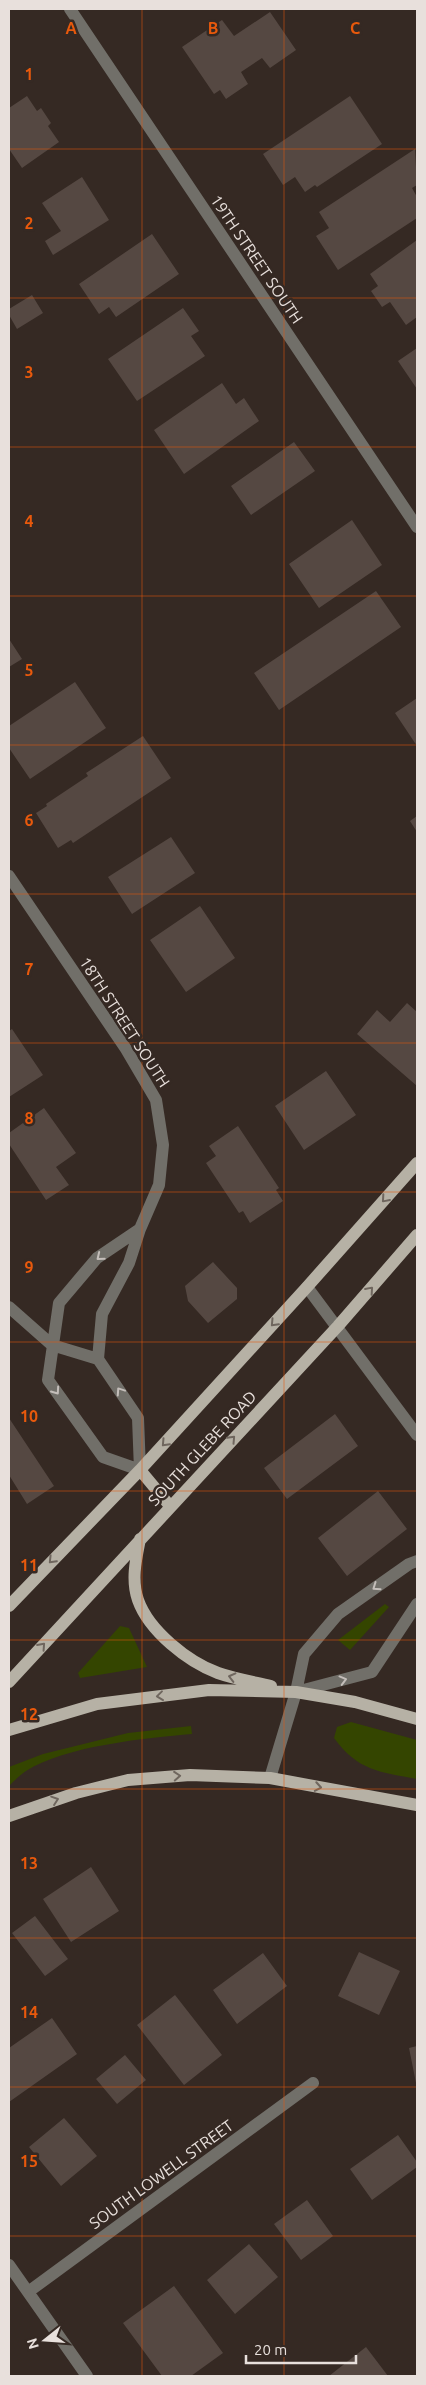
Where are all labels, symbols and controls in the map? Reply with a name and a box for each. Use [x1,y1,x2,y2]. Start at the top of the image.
text: A [65,19,77,37]
text: B [208,19,218,37]
text: C [350,19,360,37]
text: 1 [24,65,34,83]
street label: 19TH STREET SOUTH [207,191,307,327]
text: 2 [24,214,34,232]
text: 3 [24,363,34,381]
text: 4 [24,512,34,530]
text: 5 [24,661,34,679]
text: 6 [24,811,34,829]
street label: 18TH STREET SOUTH [76,954,174,1090]
text: 7 [24,960,34,978]
text: 8 [24,1109,34,1127]
one-way arrow [382,1194,391,1203]
one-way arrow [97,1251,106,1260]
text: 9 [24,1258,34,1276]
one-way arrow [364,1286,373,1295]
one-way arrow [271,1318,280,1327]
one-way arrow [50,1385,59,1395]
street label: SOUTH GLEBE ROAD [144,1387,260,1509]
one-way arrow [117,1388,126,1397]
text: 10 [20,1407,38,1425]
one-way arrow [227,1436,236,1445]
one-way arrow [161,1437,170,1446]
one-way arrow [49,1555,58,1564]
text: 11 [20,1556,38,1574]
one-way arrow [372,1581,382,1590]
one-way arrow [36,1642,45,1651]
one-way arrow [228,1672,236,1682]
one-way arrow [339,1675,347,1685]
one-way arrow [156,1690,164,1701]
text: 12 [20,1705,38,1723]
one-way arrow [173,1771,181,1782]
one-way arrow [314,1781,323,1791]
one-way arrow [50,1796,59,1806]
text: 13 [20,1854,38,1872]
text: 14 [20,2003,38,2021]
street label: SOUTH LOWELL STREET [86,2116,236,2232]
text: 15 [20,2152,38,2170]
north arrow [20,2315,70,2365]
scale bar [246,2332,356,2364]
text: N [23,2336,42,2351]
text: 20 m [254,2341,287,2358]

